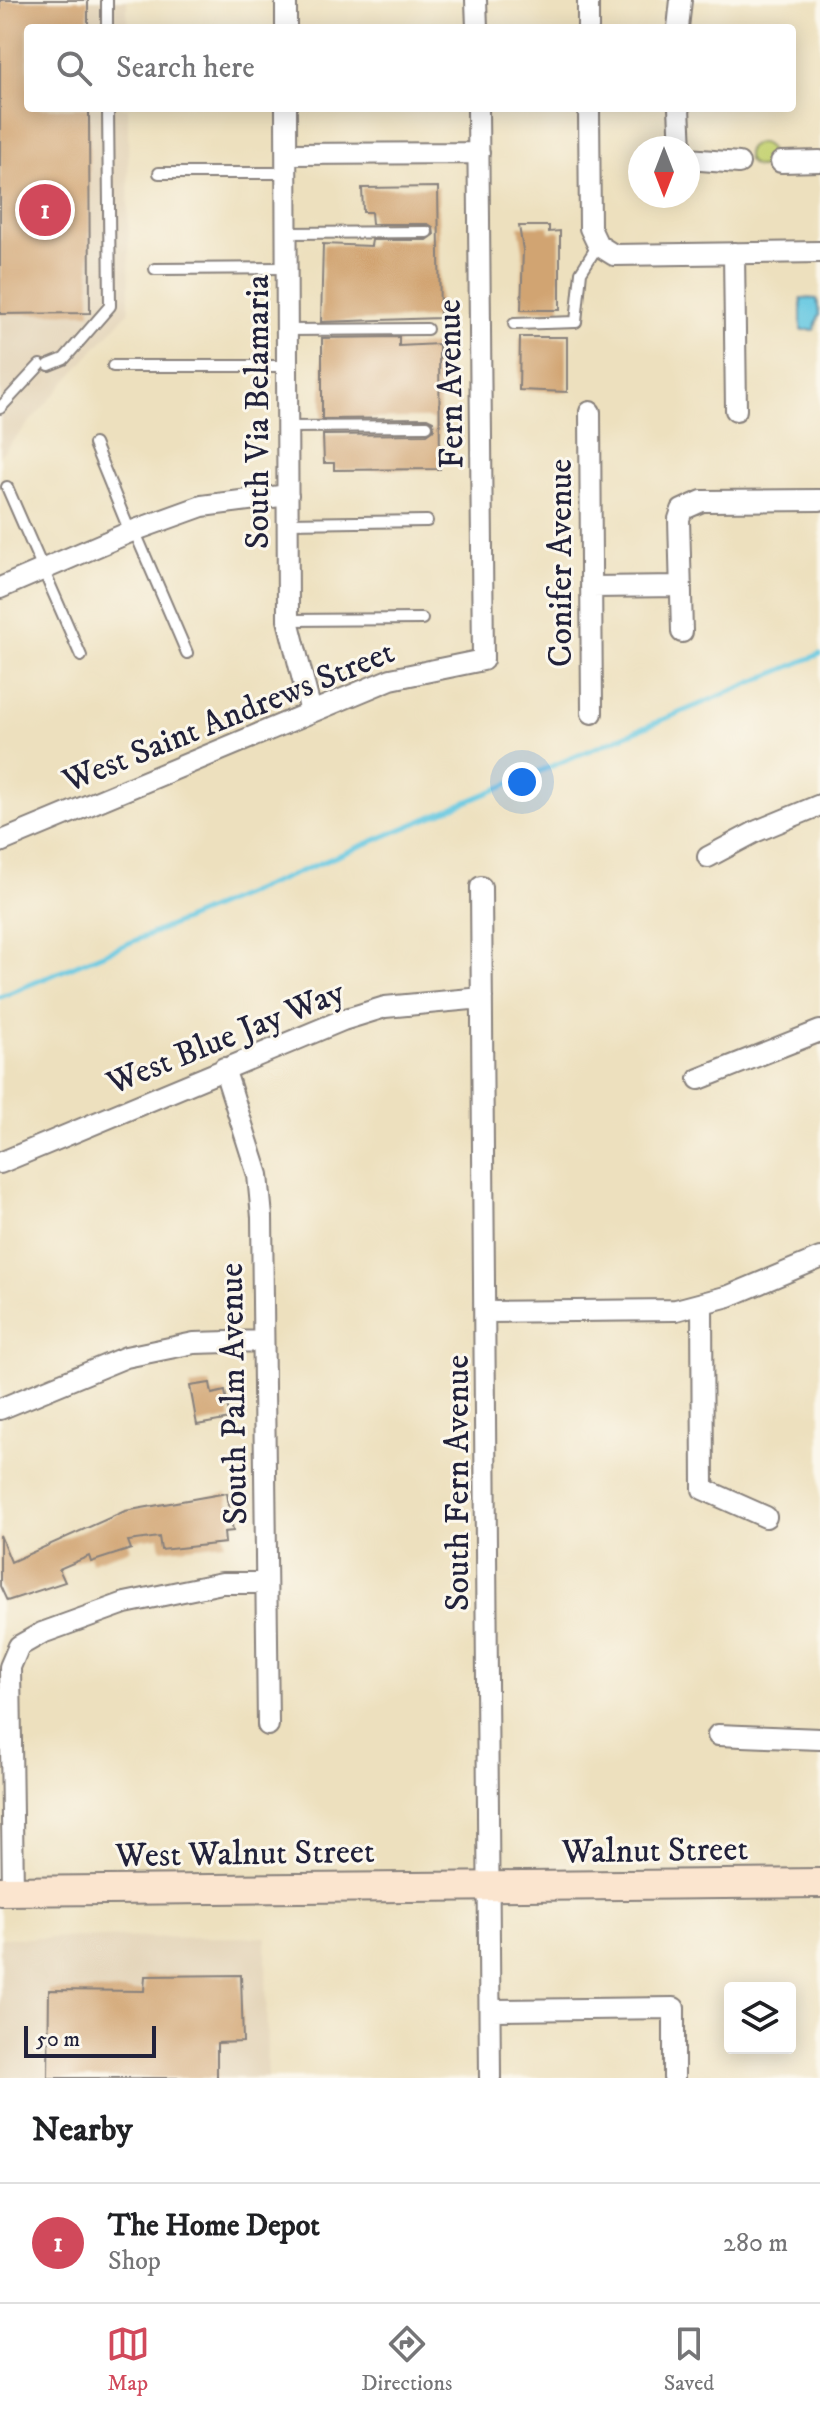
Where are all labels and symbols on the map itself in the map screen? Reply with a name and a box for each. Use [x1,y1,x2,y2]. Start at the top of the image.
north arrow [628,136,700,208]
pin: 1 [19,180,71,240]
street label: South Via Belamaria [237,274,279,549]
street label: Fern Avenue [429,299,473,469]
street label: Conifer Avenue [540,459,582,667]
street label: West Saint Andrews Street [56,631,401,803]
your location [502,762,542,802]
street label: West Blue Jay Way [100,971,351,1105]
street label: South Palm Avenue [211,1263,257,1525]
street label: South Fern Avenue [437,1355,479,1611]
street label: Walnut Street [560,1828,749,1874]
street label: West Walnut Street [114,1831,375,1877]
scale bar [24,2022,156,2058]

